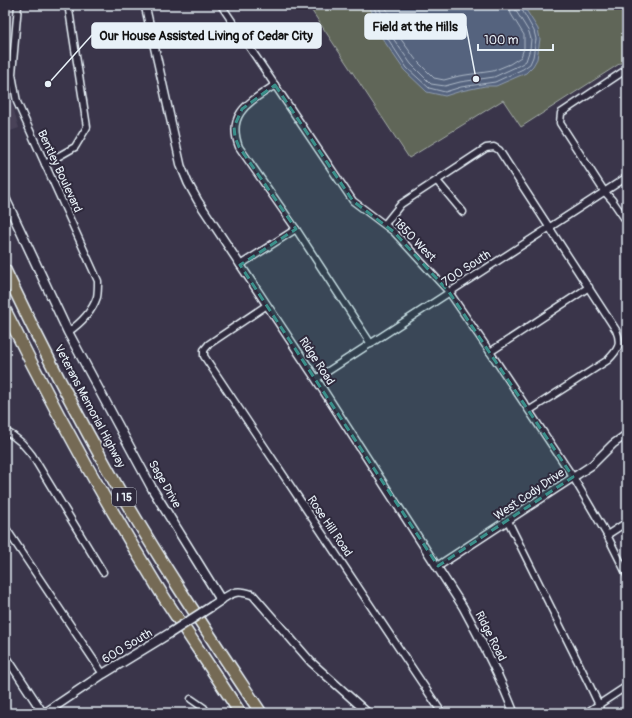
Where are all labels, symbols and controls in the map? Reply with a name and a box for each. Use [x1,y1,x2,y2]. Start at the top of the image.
callout: Field at the Hills [365,14,466,39]
text: Field at the Hills [372,19,458,35]
callout: Our House Assisted Living of Cedar City [92,23,321,48]
scale bar [478,26,553,52]
text: Our House Assisted Living of Cedar City [99,28,313,44]
text: 100 m [484,33,519,48]
street label: Bentley Boulevard [34,128,85,215]
street label: 1850 West [390,216,439,265]
street label: 700 South [439,247,494,290]
street label: Ridge Road [296,334,338,388]
street label: Veterans Memorial Highway [51,342,128,470]
street label: Sage Drive [145,458,184,511]
street label: West Cody Drive [491,465,568,524]
road number: I 15 [112,488,136,506]
street label: Rose Hill Road [304,493,355,560]
street label: Ridge Road [472,609,510,664]
street label: 600 South [99,625,155,667]

